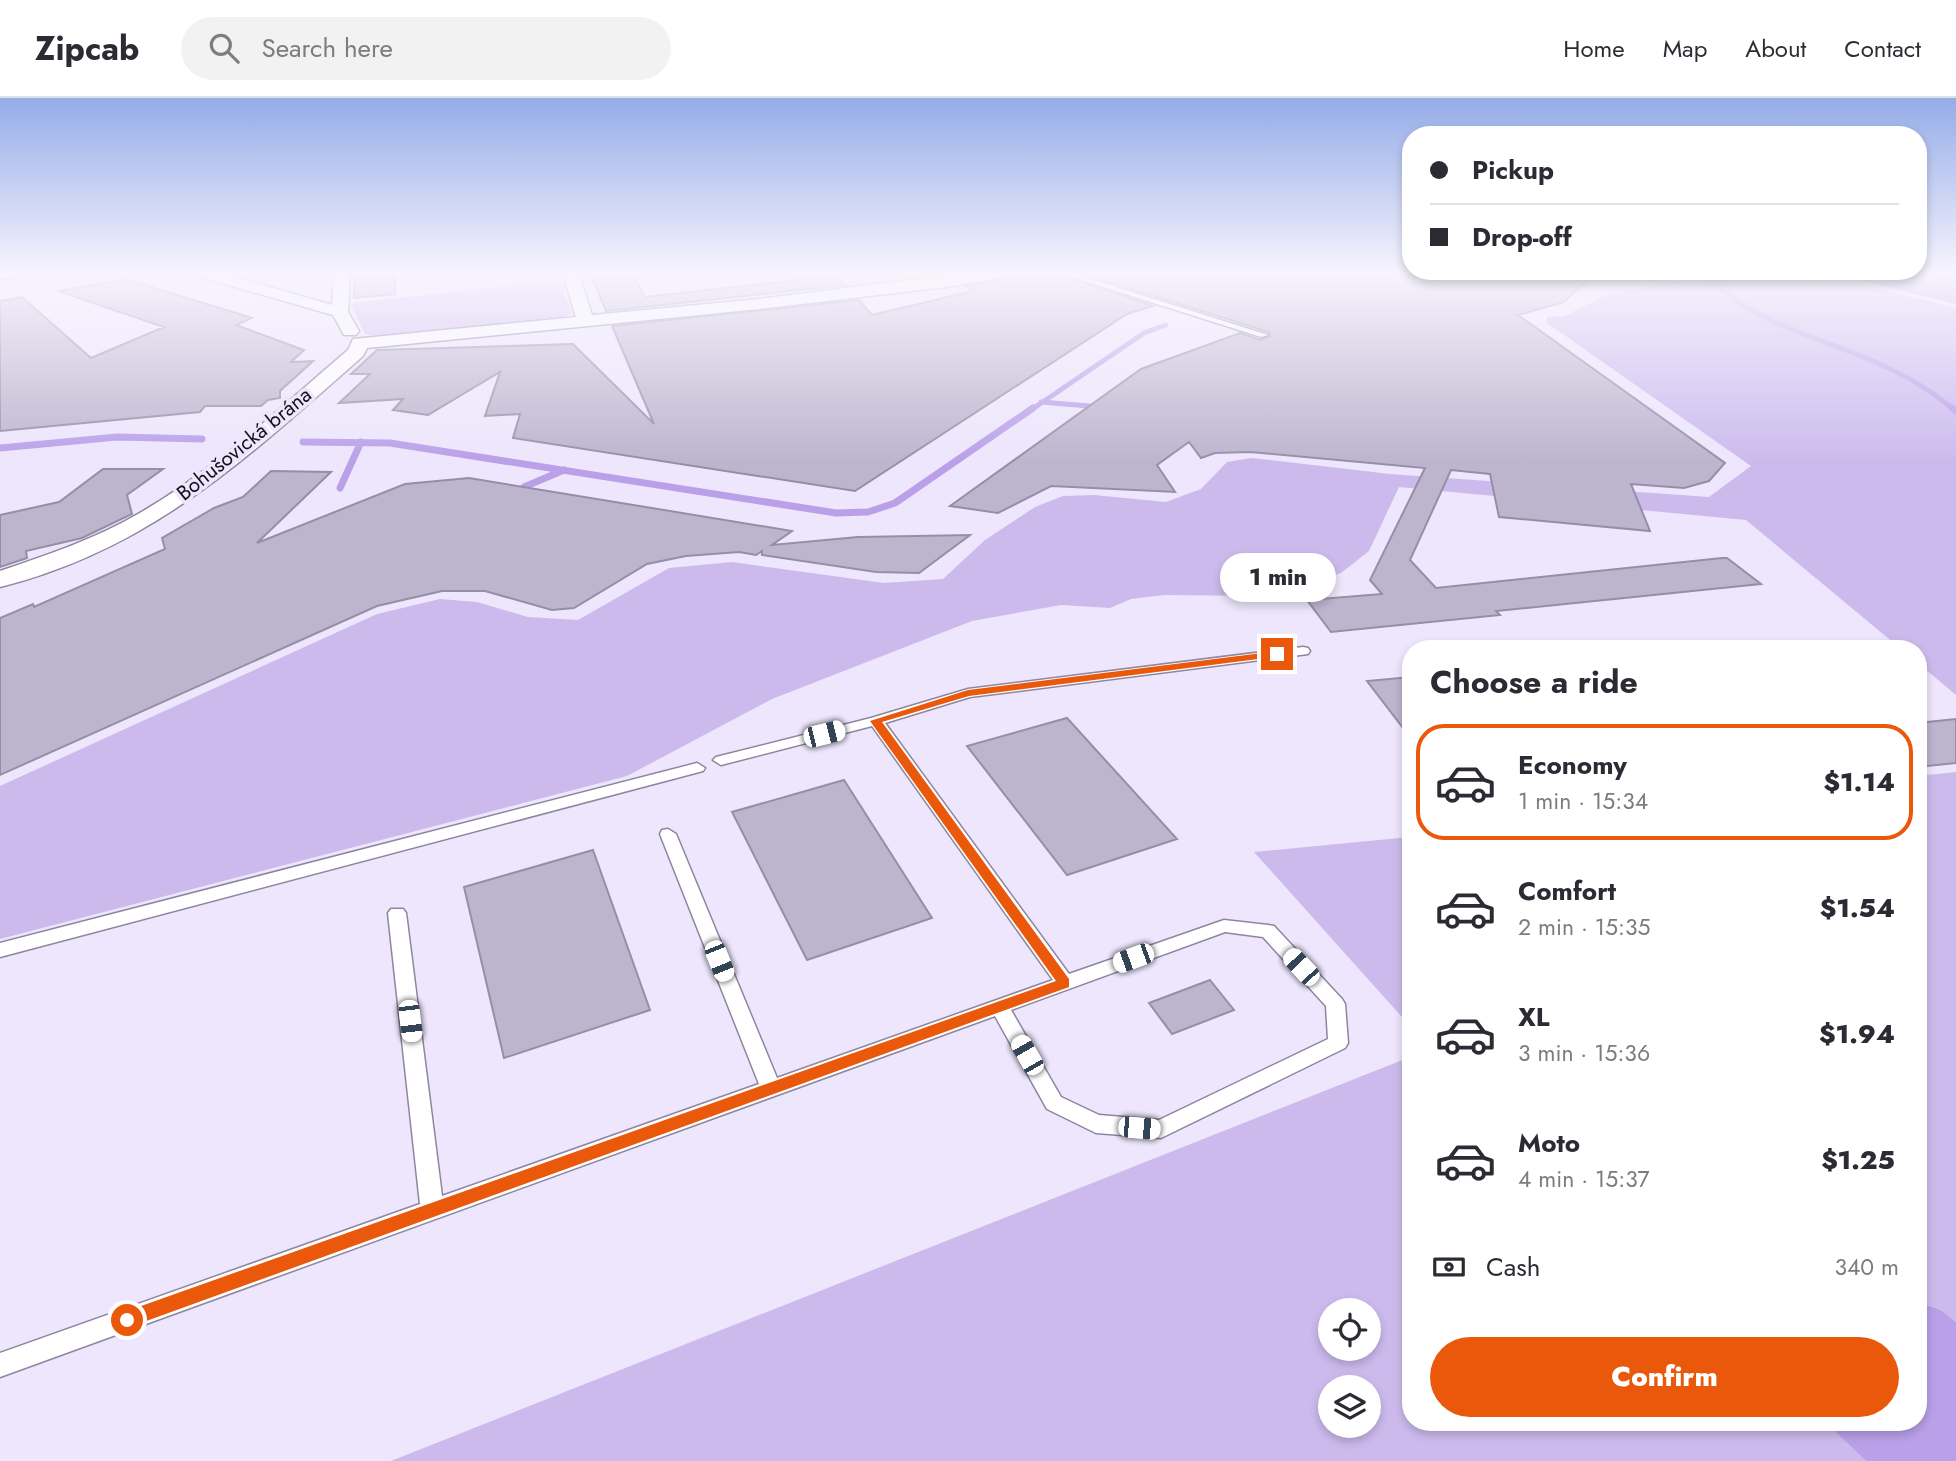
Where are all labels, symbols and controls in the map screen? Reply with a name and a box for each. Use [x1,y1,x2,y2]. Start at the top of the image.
search box [181,17,671,80]
text: Zipcab [35,25,139,72]
icon: search [205,29,243,67]
text: Search here [261,29,393,67]
text: Home [1563,31,1625,66]
text: Map [1663,31,1707,66]
text: About [1745,31,1806,66]
text: Contact [1844,31,1921,66]
text: Pickup [1472,151,1554,189]
text: Drop-off [1472,218,1572,256]
street label: Bohušovická brána [170,380,318,508]
callout: 1 min [1219,552,1335,602]
text: 1 min [1249,560,1307,594]
route end [1261,638,1293,670]
text: Choose a ride [1430,659,1638,705]
car [802,719,847,749]
text: Economy [1518,746,1627,784]
icon: car [1434,751,1497,814]
text: $1.14 [1824,763,1895,801]
text: 1 min · 15:34 [1518,784,1648,818]
text: Comfort [1518,872,1616,910]
icon: car [1434,877,1497,940]
text: $1.54 [1820,889,1895,927]
text: 2 min · 15:35 [1518,910,1650,944]
car [702,938,737,984]
car [1110,941,1157,975]
car [1279,944,1324,990]
text: XL [1518,998,1550,1036]
car [398,999,423,1043]
icon: car [1434,1003,1497,1066]
text: $1.94 [1819,1015,1895,1053]
car [1008,1032,1047,1078]
text: 3 min · 15:36 [1518,1036,1650,1070]
car [1118,1116,1161,1140]
text: Moto [1518,1124,1580,1162]
icon: car [1434,1129,1497,1192]
text: $1.25 [1821,1141,1895,1179]
text: 4 min · 15:37 [1518,1162,1650,1196]
icon: cash [1430,1248,1468,1286]
text: Cash [1486,1248,1540,1286]
text: 340 m [1834,1250,1899,1284]
map controls [1318,1298,1381,1438]
button: locate [1318,1298,1381,1361]
route start [111,1304,143,1336]
button: Confirm [1430,1337,1899,1417]
button: layers [1318,1375,1381,1438]

